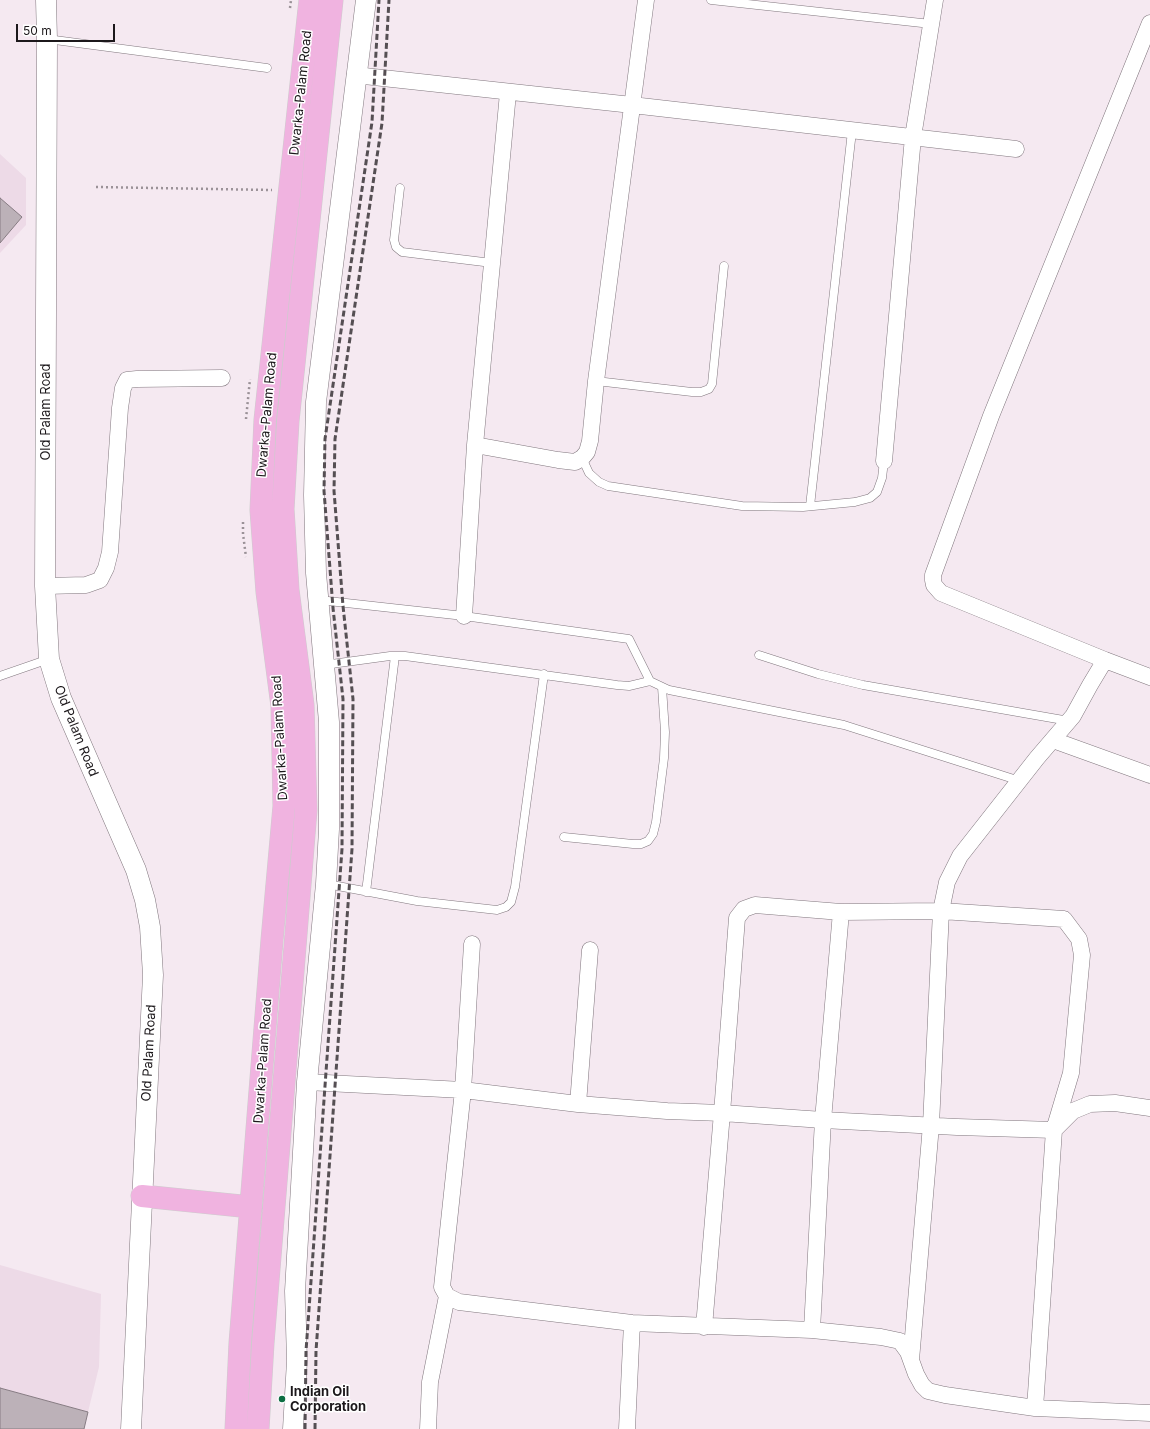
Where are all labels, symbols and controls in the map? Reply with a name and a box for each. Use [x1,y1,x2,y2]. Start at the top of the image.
scale bar [18,16,117,42]
text: 50 m [23,23,52,38]
street label: Dwarka-Palam Road [287,30,315,156]
street label: Dwarka-Palam Road [254,352,280,478]
street label: Old Palam Road [38,363,54,461]
street label: Dwarka-Palam Road [269,675,291,801]
street label: Old Palam Road [51,683,101,779]
street label: Dwarka-Palam Road [251,998,275,1124]
street label: Old Palam Road [139,1004,159,1102]
place label: Indian Oil Corporation [290,1384,366,1415]
marker: Indian Oil Corporation [277,1394,287,1404]

